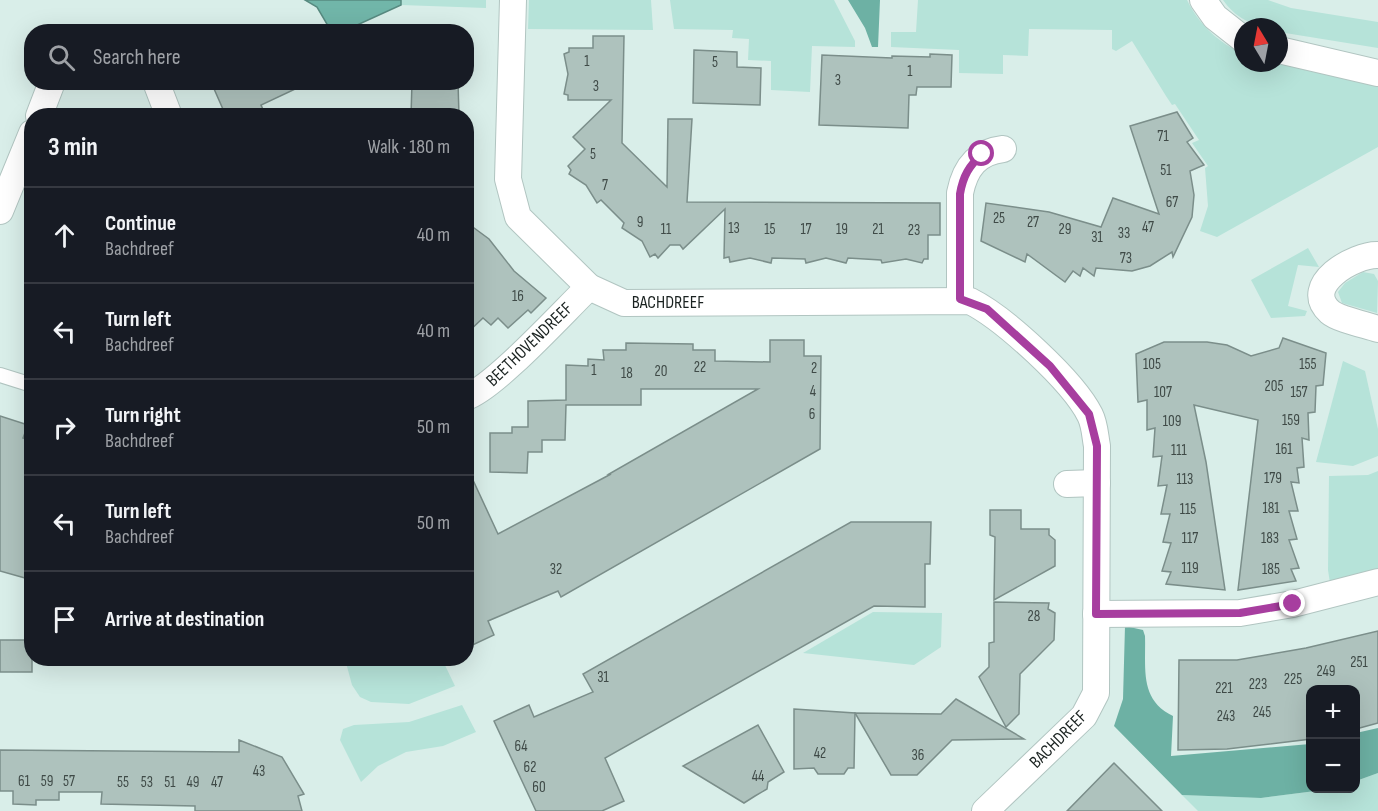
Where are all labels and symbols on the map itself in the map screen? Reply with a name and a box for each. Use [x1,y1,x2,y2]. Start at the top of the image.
north arrow [1234,18,1288,72]
house number: 1 [584,52,590,71]
house number: 5 [712,53,718,72]
house number: 1 [907,62,913,81]
house number: 3 [835,71,841,90]
house number: 3 [593,77,599,96]
house number: 71 [1157,127,1169,146]
route start [968,140,994,166]
house number: 5 [590,145,596,164]
house number: 51 [1160,161,1172,180]
house number: 7 [602,176,608,195]
house number: 67 [1166,193,1178,212]
house number: 25 [993,209,1005,228]
house number: 9 [637,213,643,232]
house number: 27 [1027,213,1039,232]
house number: 47 [1142,218,1154,237]
house number: 13 [728,219,740,238]
house number: 11 [661,220,672,239]
house number: 15 [764,220,776,239]
house number: 17 [800,220,812,239]
house number: 19 [836,220,848,239]
house number: 21 [872,220,884,239]
house number: 29 [1059,220,1071,239]
house number: 23 [908,221,920,240]
house number: 33 [1118,224,1130,243]
house number: 31 [1091,228,1104,247]
house number: 73 [1120,249,1132,268]
house number: 16 [512,287,524,306]
street label: BACHDREEF [632,292,704,313]
street label: BEETHOVENDREEF [482,298,577,391]
house number: 105 [1143,355,1161,374]
house number: 155 [1299,355,1317,374]
house number: 22 [694,358,706,377]
house number: 2 [811,359,817,378]
house number: 1 [591,361,597,380]
house number: 20 [655,362,667,381]
house number: 18 [621,364,633,383]
house number: 205 [1265,377,1283,396]
house number: 4 [810,382,816,401]
house number: 107 [1154,383,1172,402]
house number: 157 [1290,383,1308,402]
house number: 6 [809,405,815,424]
house number: 159 [1282,411,1300,430]
house number: 109 [1163,412,1181,431]
house number: 161 [1275,440,1293,459]
house number: 111 [1171,441,1188,460]
house number: 179 [1264,469,1282,488]
house number: 113 [1177,470,1193,489]
house number: 181 [1262,499,1280,518]
house number: 115 [1180,500,1196,519]
house number: 117 [1182,529,1198,548]
house number: 183 [1261,529,1279,548]
house number: 119 [1181,559,1199,578]
house number: 32 [550,560,562,579]
house number: 185 [1262,560,1280,579]
route end [1279,590,1305,616]
house number: 28 [1028,607,1040,626]
house number: 251 [1350,653,1368,672]
house number: 249 [1316,662,1336,681]
house number: 31 [597,668,610,687]
house number: 225 [1284,670,1302,689]
house number: 223 [1249,675,1267,694]
house number: 221 [1215,679,1234,698]
house number: 245 [1253,703,1271,722]
street label: BACHDREEF [1025,706,1091,772]
house number: 243 [1217,707,1235,726]
house number: 64 [514,737,528,756]
house number: 42 [814,744,826,763]
house number: 36 [912,746,924,765]
house number: 62 [524,758,536,777]
house number: 43 [253,762,265,781]
house number: 44 [752,767,764,786]
house number: 61 [18,772,31,791]
house number: 59 [41,772,53,791]
house number: 57 [63,772,75,791]
house number: 55 [117,773,129,792]
house number: 53 [141,773,153,792]
house number: 51 [164,773,176,792]
house number: 49 [187,773,199,792]
house number: 47 [211,773,223,792]
house number: 60 [532,778,546,797]

